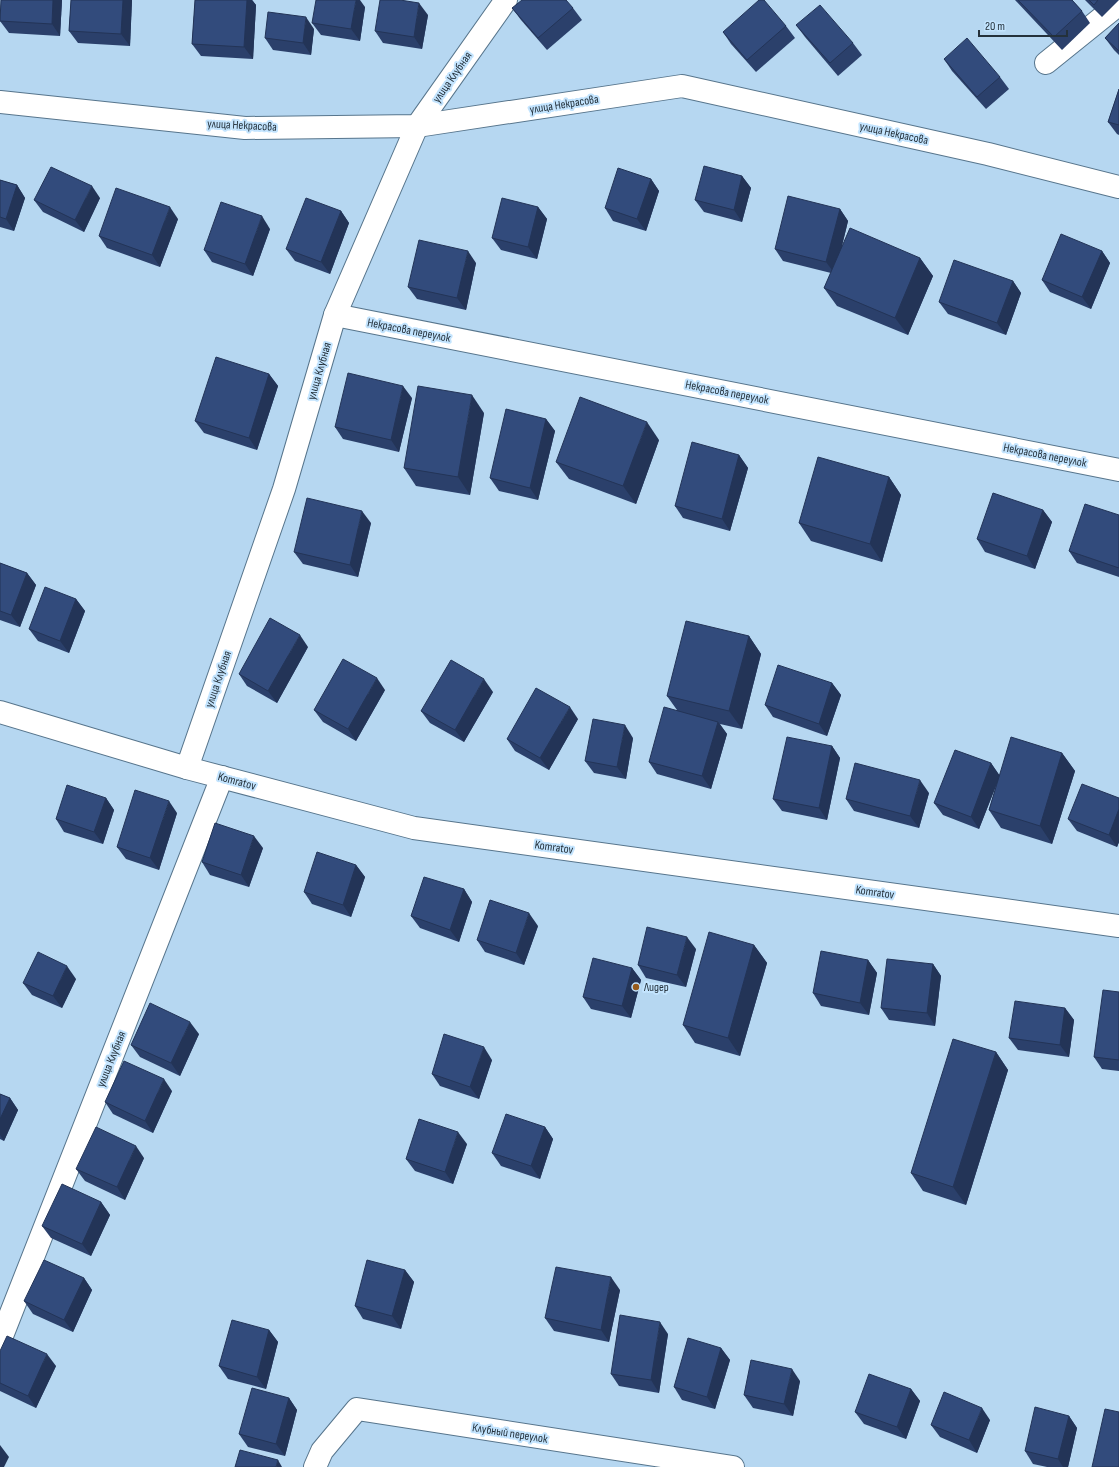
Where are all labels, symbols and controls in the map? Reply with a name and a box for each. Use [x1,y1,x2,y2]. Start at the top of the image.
scale bar [979,12,1067,38]
text: 20 m [985,19,1005,34]
street label: улица Клубная [429,49,476,106]
street label: улица Некрасова [528,92,600,117]
street label: улица Некрасова [207,116,278,135]
street label: улица Некрасова [858,119,930,148]
street label: Некрасова переулок [366,315,452,346]
street label: улица Клубная [304,340,335,402]
street label: Некрасова переулок [684,377,770,408]
street label: Некрасова переулок [1002,440,1088,471]
street label: улица Клубная [202,649,235,709]
street label: Komratov [216,769,258,794]
street label: Komratov [534,837,575,858]
street label: Komratov [855,882,896,903]
place label: Лидер [643,980,669,995]
marker: Лидер [631,982,641,992]
street label: улица Клубная [93,1029,130,1089]
street label: Клубный переулок [471,1420,549,1447]

